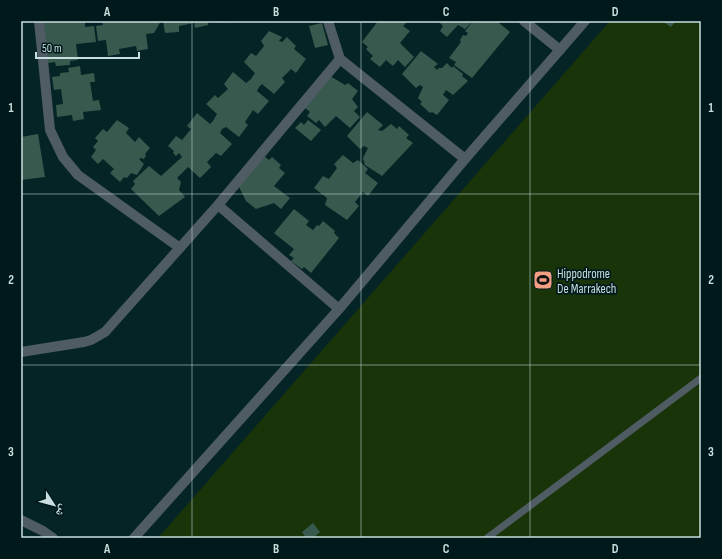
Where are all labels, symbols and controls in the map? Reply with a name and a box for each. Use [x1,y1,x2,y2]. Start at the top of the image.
text: A [103,4,111,20]
text: B [273,4,279,20]
text: C [443,4,450,20]
text: D [612,4,619,20]
scale bar [36,34,139,60]
text: 50 m [42,41,62,56]
text: 1 [8,100,14,116]
text: 1 [708,100,714,116]
place label: Hippodrome De Marrakech [557,266,616,297]
sports icon: Hippodrome De Marrakech [532,269,554,291]
text: 2 [8,272,14,288]
text: 2 [708,272,714,288]
text: 3 [8,444,14,460]
text: 3 [708,444,714,460]
north arrow [34,485,74,525]
text: ش [52,501,70,519]
text: A [103,541,111,557]
text: B [273,541,279,557]
text: C [443,541,450,557]
text: D [612,541,619,557]

